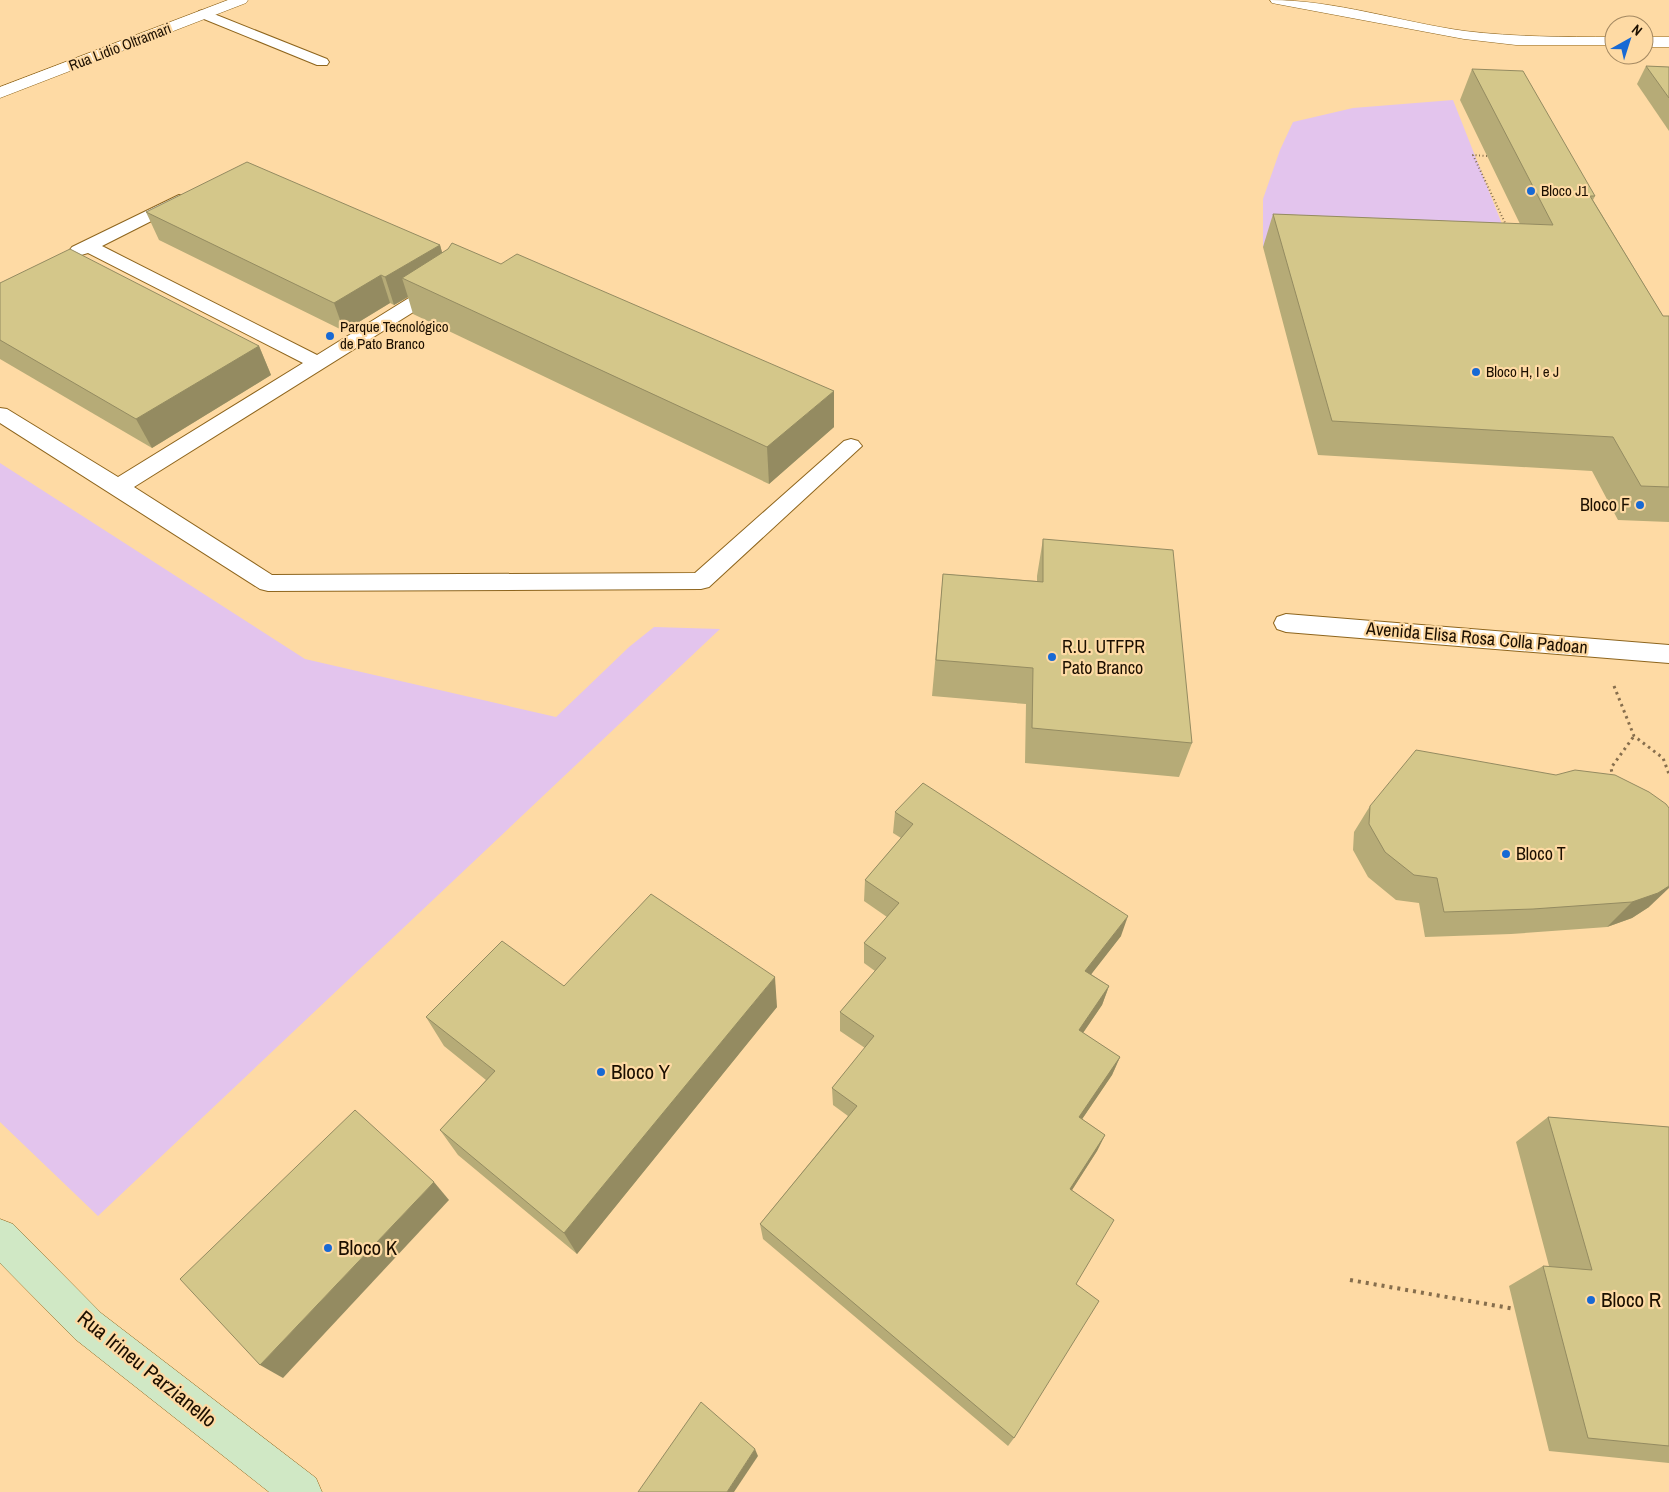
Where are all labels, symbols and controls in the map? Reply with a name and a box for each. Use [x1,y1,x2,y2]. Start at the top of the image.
north arrow [1604,15,1654,65]
street label: Rua Lidio Oltramari [66,17,174,76]
text: N [1628,20,1646,40]
place label: Bloco J1 [1541,180,1588,201]
marker: Bloco J1 [1525,185,1537,197]
place label: Parque Tecnológico de Pato Branco [340,316,449,354]
marker: Parque Tecnológico de Pato Branco [324,330,336,342]
place label: Bloco H, I e J [1486,361,1559,382]
marker: Bloco H, I e J [1470,366,1482,378]
place label: Bloco F [1580,492,1630,517]
marker: Bloco F [1634,499,1646,511]
street label: Avenida Elisa Rosa Colla Padoan [1364,615,1589,660]
place label: R.U. UTFPR Pato Branco [1062,634,1145,680]
marker: R.U. UTFPR Pato Branco [1046,651,1058,663]
place label: Bloco T [1516,841,1566,866]
marker: Bloco T [1500,848,1512,860]
place label: Bloco Y [611,1057,671,1086]
marker: Bloco Y [595,1066,607,1078]
place label: Bloco K [338,1233,398,1262]
marker: Bloco K [322,1242,334,1254]
place label: Bloco R [1601,1285,1661,1314]
marker: Bloco R [1585,1294,1597,1306]
street label: Rua Irineu Parzianello [72,1303,223,1434]

